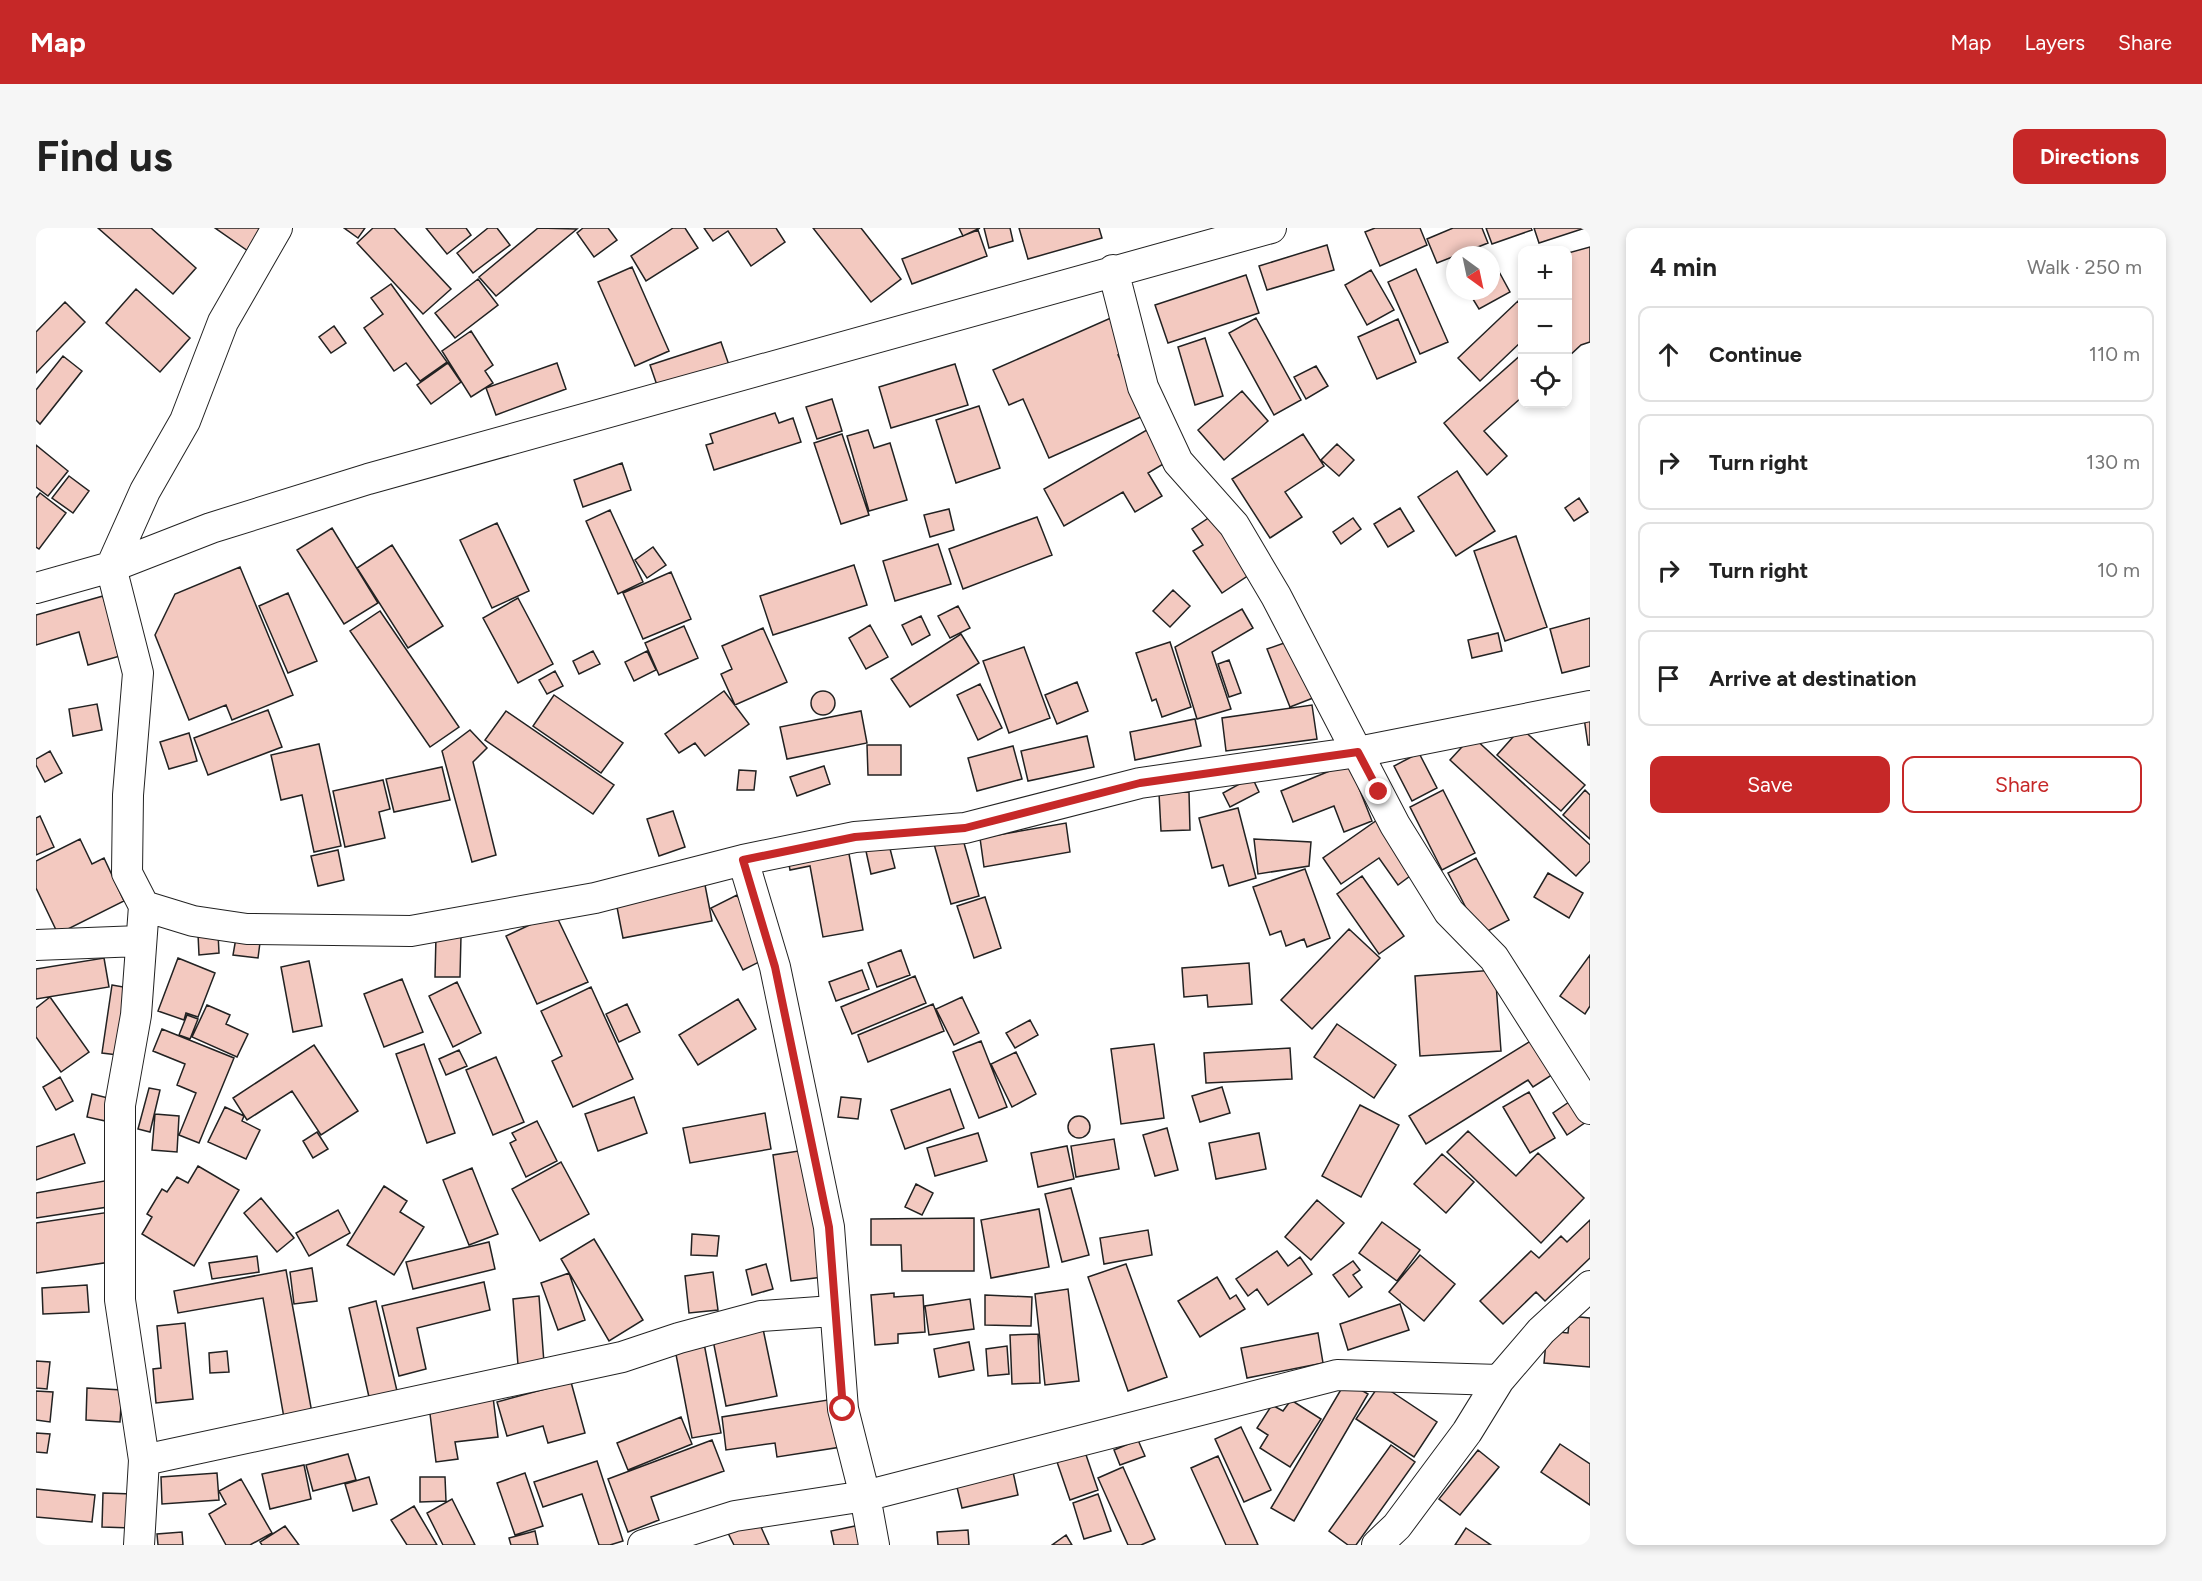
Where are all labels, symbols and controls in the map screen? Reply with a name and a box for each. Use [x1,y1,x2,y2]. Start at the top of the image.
text: Map [30,25,86,59]
text: Map [1951,30,1991,55]
text: Layers [2024,30,2085,55]
text: Share [2118,30,2172,55]
button: Directions [2013,129,2166,184]
text: Find us [36,131,173,182]
north arrow [1446,246,1500,300]
map controls [1518,246,1572,408]
button: + [1518,246,1572,300]
text: 4 min [1650,251,1717,283]
text: Walk · 250 m [2027,255,2142,279]
button: − [1518,300,1572,354]
icon: ahead [1652,338,1685,371]
text: Continue [1709,341,1802,368]
text: 110 m [2089,342,2140,366]
button: locate [1518,354,1572,408]
icon: right [1652,446,1685,479]
text: Turn right [1709,449,1808,476]
text: 130 m [2086,450,2140,474]
icon: right [1652,554,1685,587]
text: Turn right [1709,557,1808,584]
text: 10 m [2097,558,2140,582]
icon: arrive [1652,662,1685,695]
text: Arrive at destination [1709,665,1917,692]
button: Save [1650,756,1890,813]
button: Share [1902,756,2142,813]
route end [1365,778,1391,804]
route start [829,1395,855,1421]

